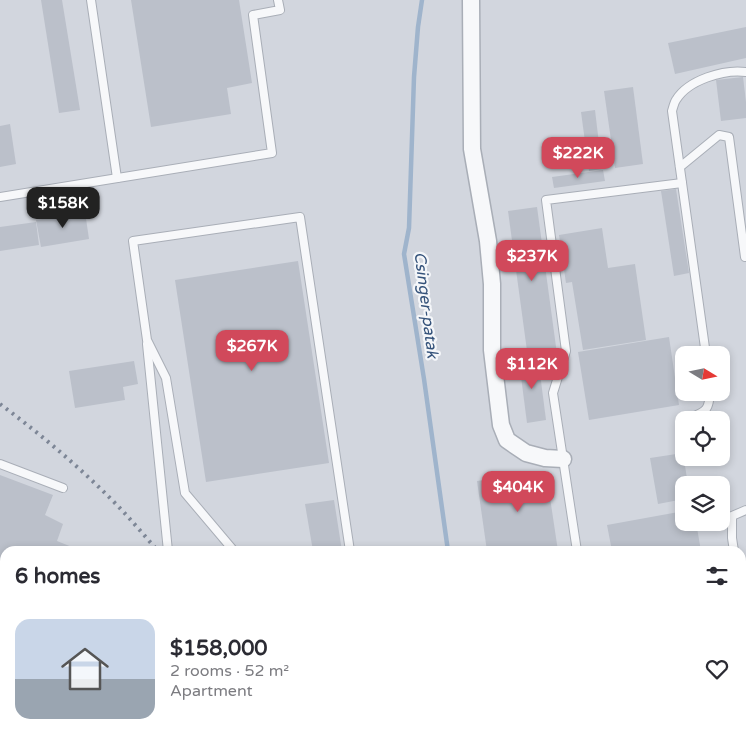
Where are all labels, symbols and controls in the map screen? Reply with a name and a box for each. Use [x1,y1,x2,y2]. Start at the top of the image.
pin: $222K [543,136,613,179]
text: $222K [553,143,603,163]
pin: $158K [28,186,98,229]
text: $158K [38,193,88,213]
pin: $237K [497,240,567,282]
text: $237K [507,246,557,266]
water label: Csinger-patak [410,251,443,361]
pin: $267K [217,330,287,372]
text: $267K [227,336,277,356]
north arrow [675,346,730,401]
map controls [675,346,730,531]
pin: $112K [497,348,567,390]
text: $112K [507,354,557,374]
button: locate [675,411,730,466]
pin: $404K [483,470,553,513]
button: layers [675,476,730,531]
text: $404K [493,477,543,497]
icon: filters [703,562,731,590]
text: 6 homes [15,564,100,589]
text: $158,000 [170,636,268,661]
icon: home [55,639,115,699]
icon: heart [703,655,731,683]
text: 2 rooms · 52 m² [170,661,289,681]
text: Apartment [170,681,253,701]

